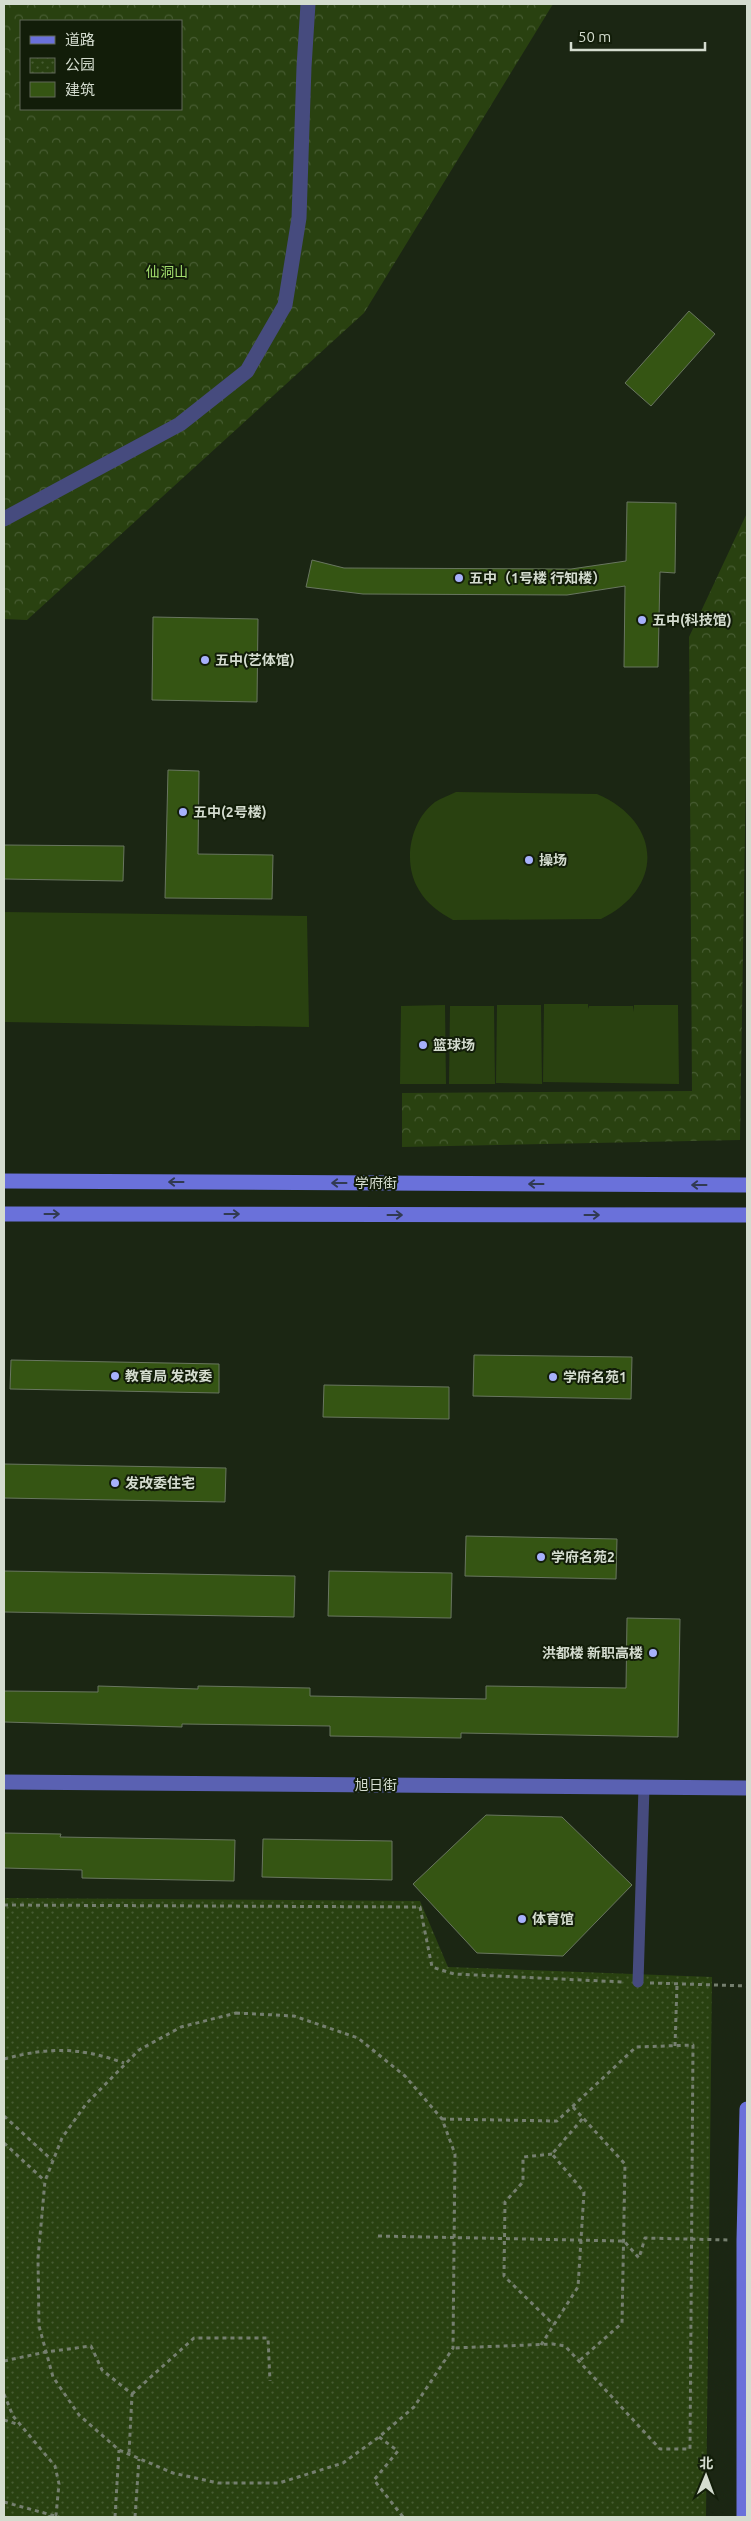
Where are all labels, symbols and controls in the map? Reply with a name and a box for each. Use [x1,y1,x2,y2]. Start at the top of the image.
legend [20,20,182,110]
scale bar [571,20,705,52]
text: 50 m [578,28,611,45]
text: 道路 [65,31,95,48]
text: 公园 [65,56,95,73]
text: 建筑 [65,81,95,98]
park label: 仙洞山 [146,264,188,280]
place label: 五中（1号楼 行知楼） [469,570,606,586]
marker: 五中（1号楼 行知楼） [453,572,465,584]
place label: 五中(科技馆) [652,612,732,628]
marker: 五中(科技馆) [636,614,648,626]
place label: 五中(艺体馆) [215,652,295,668]
marker: 五中(艺体馆) [199,654,211,666]
place label: 五中(2号楼) [193,804,267,820]
marker: 五中(2号楼) [177,806,189,818]
place label: 操场 [539,852,567,868]
marker: 操场 [523,854,535,866]
place label: 篮球场 [433,1037,475,1053]
marker: 篮球场 [417,1039,429,1051]
street label: 学府街 [355,1175,397,1191]
one-way arrow [168,1177,184,1187]
one-way arrow [331,1178,347,1188]
one-way arrow [528,1179,544,1189]
one-way arrow [691,1180,707,1190]
one-way arrow [44,1209,60,1219]
one-way arrow [224,1209,240,1219]
one-way arrow [387,1210,403,1219]
one-way arrow [584,1210,600,1220]
place label: 教育局 发改委 [125,1368,212,1384]
place label: 学府名苑1 [563,1369,627,1385]
marker: 教育局 发改委 [109,1370,121,1382]
marker: 学府名苑1 [547,1371,559,1383]
place label: 发改委住宅 [125,1475,195,1491]
marker: 发改委住宅 [109,1477,121,1489]
place label: 学府名苑2 [551,1549,615,1565]
marker: 学府名苑2 [535,1551,547,1563]
place label: 洪都楼 新职高楼 [542,1645,643,1661]
marker: 洪都楼 新职高楼 [647,1647,659,1659]
street label: 旭日街 [355,1777,397,1793]
place label: 体育馆 [532,1911,574,1927]
marker: 体育馆 [516,1913,528,1925]
north arrow [681,2451,731,2501]
text: 北 [699,2455,713,2471]

